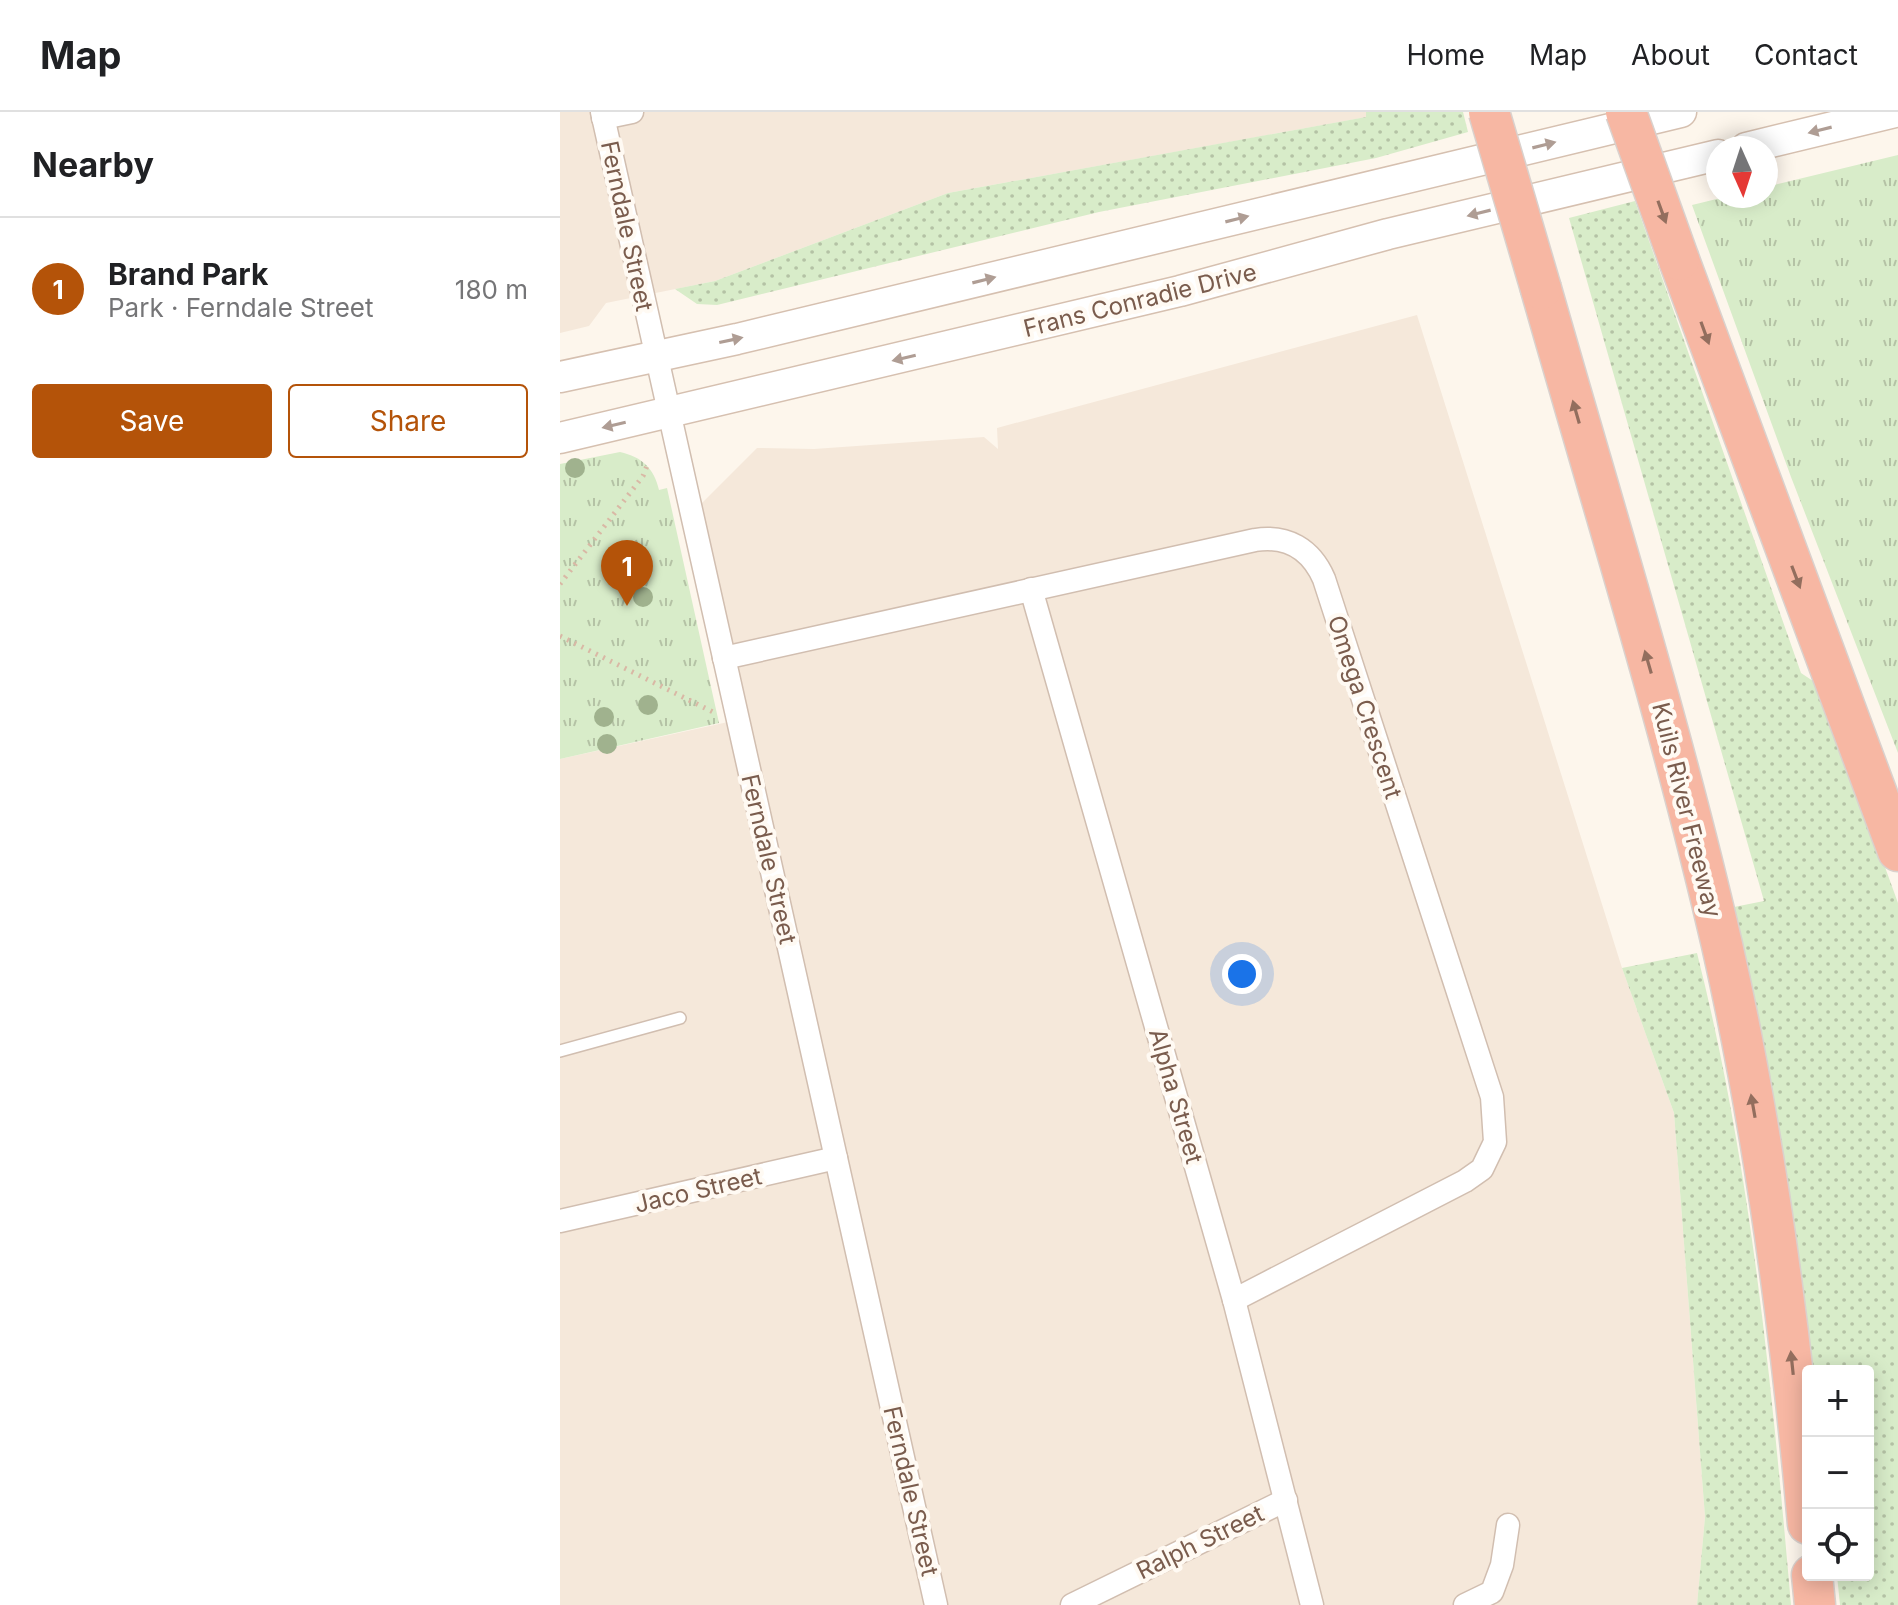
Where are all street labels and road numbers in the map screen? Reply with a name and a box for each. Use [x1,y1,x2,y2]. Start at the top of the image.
street label: Ferndale Street [595,138,659,314]
street label: Frans Conradie Drive [1021,257,1259,343]
street label: Omega Crescent [1322,612,1408,802]
street label: Kuils River Freeway [1646,700,1728,920]
street label: Ferndale Street [735,771,803,947]
street label: Alpha Street [1143,1025,1209,1167]
street label: Jaco Street [632,1161,765,1219]
street label: Ferndale Street [877,1403,945,1579]
street label: Ralph Street [1132,1499,1268,1585]

